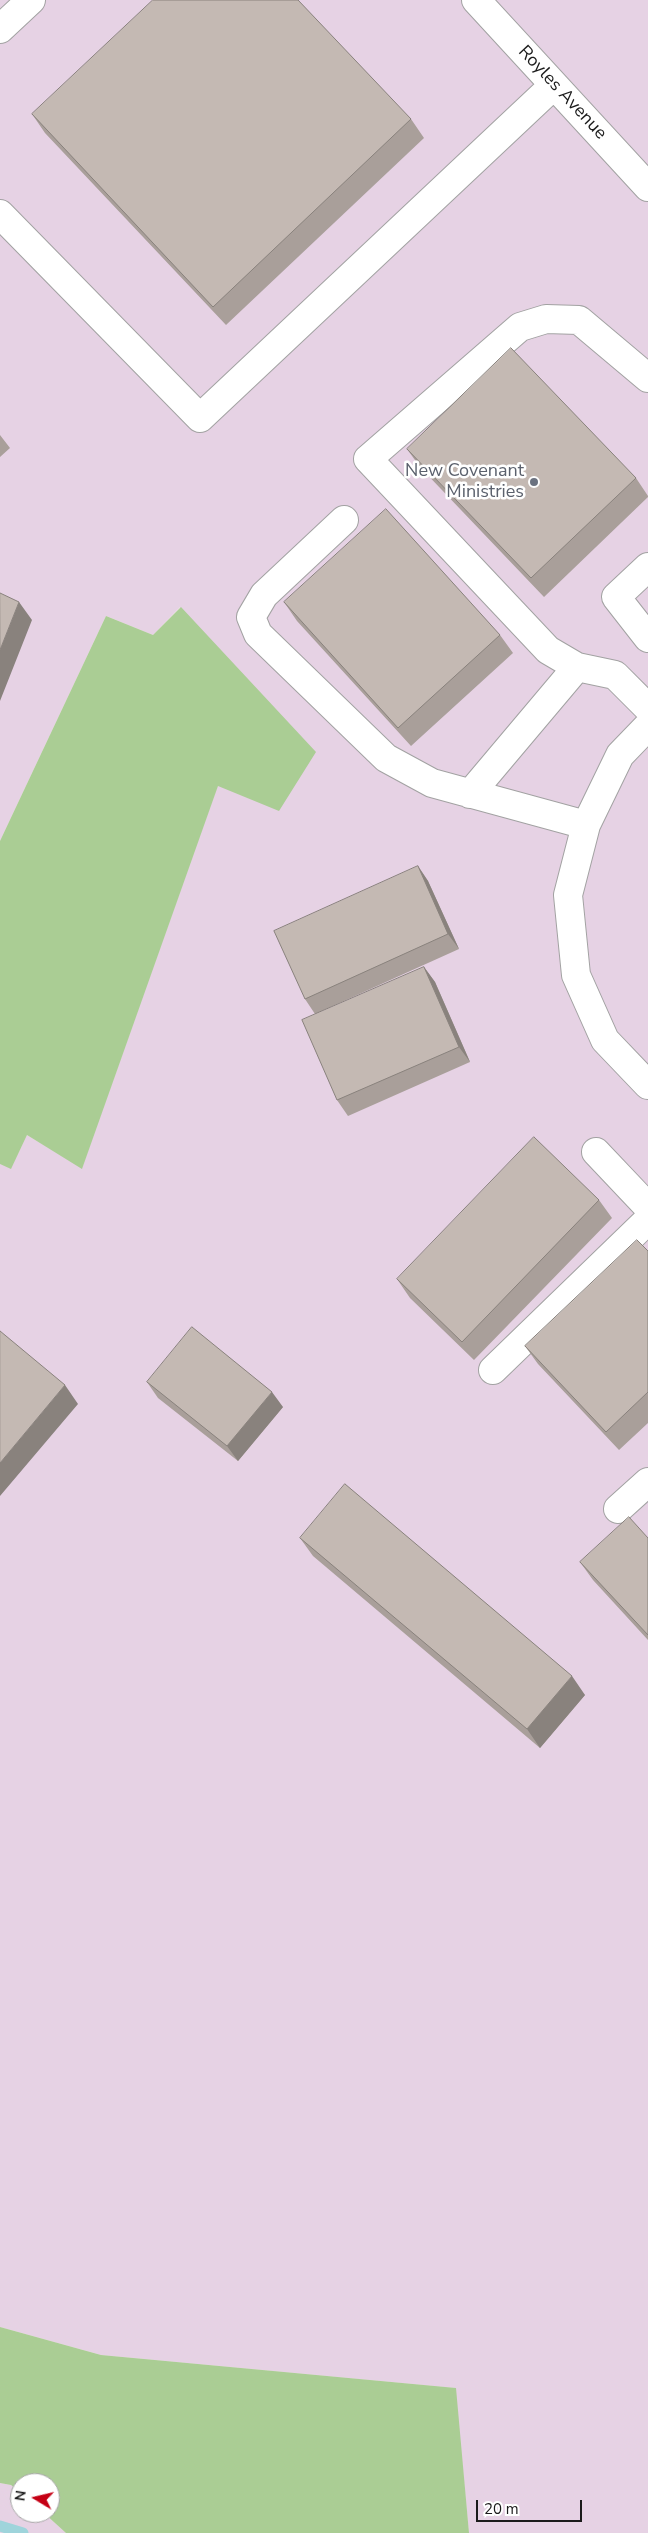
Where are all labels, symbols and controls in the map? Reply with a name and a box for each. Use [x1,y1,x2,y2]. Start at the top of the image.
street label: Royles Avenue [513,42,611,144]
place label: New Covenant Ministries [405,461,524,504]
marker: New Covenant Ministries [528,476,540,488]
north arrow [10,2473,60,2523]
text: N [10,2489,31,2502]
scale bar [478,2490,584,2522]
text: 20 m [484,2499,519,2519]

